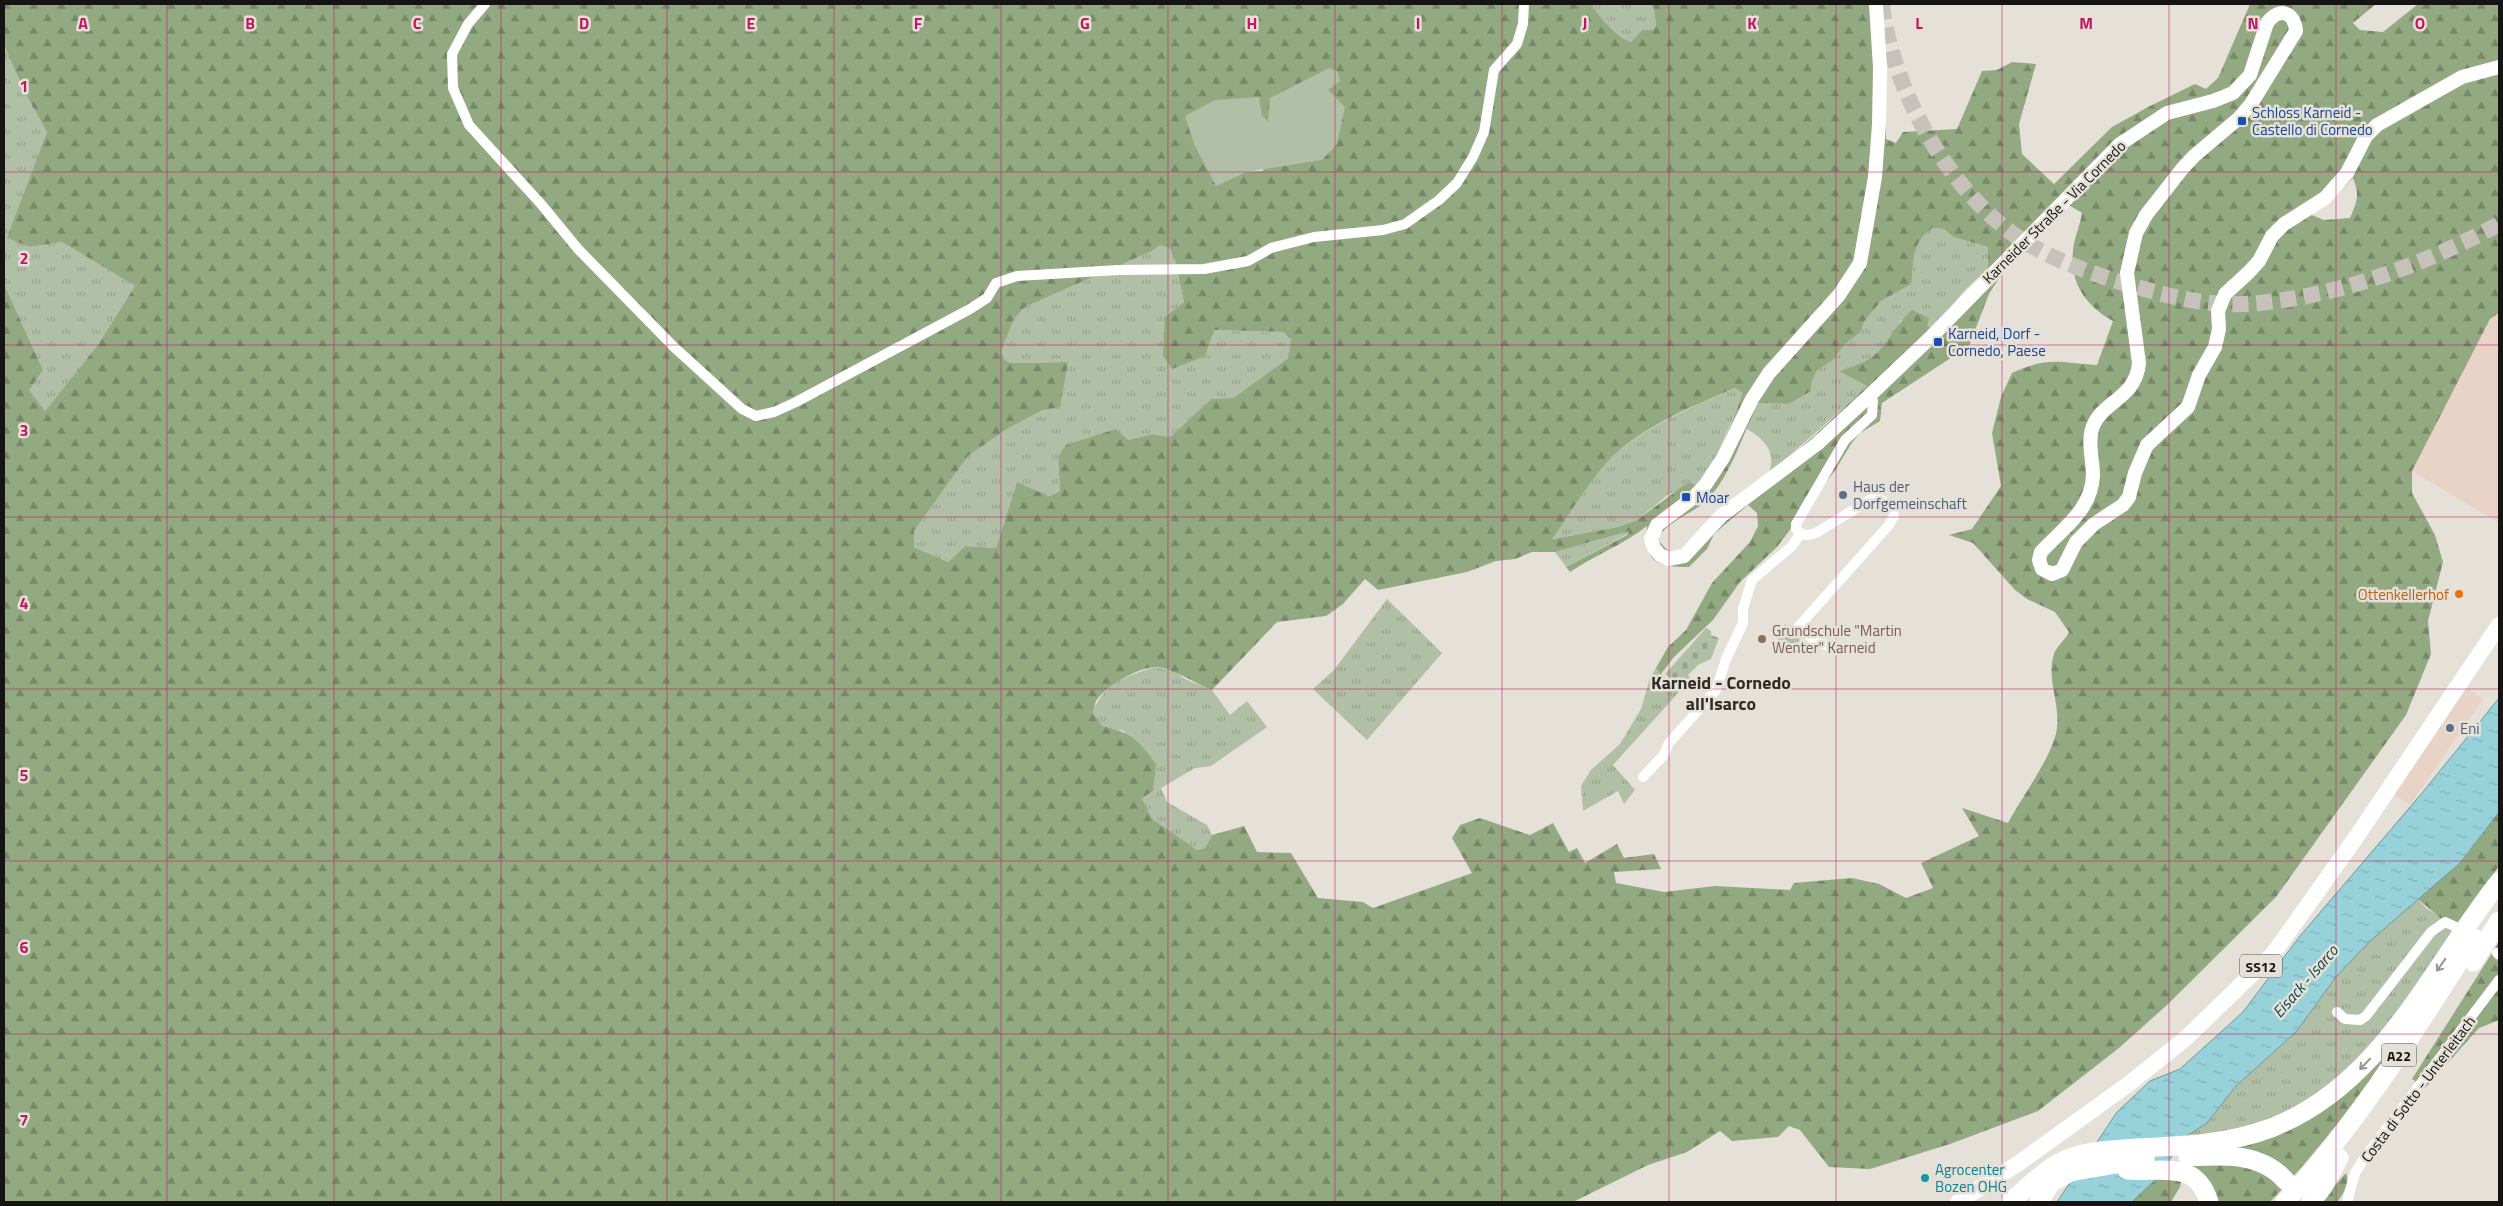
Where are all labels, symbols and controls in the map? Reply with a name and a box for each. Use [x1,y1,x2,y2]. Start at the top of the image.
text: A [78,11,88,35]
text: B [245,11,255,35]
text: C [413,11,422,35]
text: D [579,11,589,35]
text: E [747,11,756,35]
text: F [914,11,923,35]
text: G [1080,11,1090,35]
text: H [1247,11,1257,35]
text: I [1416,11,1420,35]
text: J [1583,11,1587,35]
text: K [1747,11,1757,35]
text: L [1915,11,1923,35]
text: M [2079,11,2093,35]
text: N [2247,11,2259,35]
text: O [2415,11,2425,35]
text: 1 [20,74,28,98]
place label: Schloss Karneid - Castello di Cornedo [2252,101,2373,141]
marker: Schloss Karneid - Castello di Cornedo [2236,115,2248,127]
street label: Karneider Straße - Via Cornedo [1977,135,2131,289]
text: 2 [20,246,28,270]
place label: Karneid, Dorf - Cornedo, Paese [1948,322,2046,362]
marker: Karneid, Dorf - Cornedo, Paese [1932,336,1944,348]
text: 3 [20,418,28,442]
place label: Haus der Dorfgemeinschaft [1853,475,1967,515]
place label: Moar [1696,486,1729,509]
marker: Haus der Dorfgemeinschaft [1837,489,1849,501]
marker: Moar [1680,491,1692,503]
place label: Ottenkellerhof [2358,583,2449,606]
marker: Ottenkellerhof [2453,588,2465,600]
text: 4 [20,591,29,615]
place label: Grundschule "Martin Wenter" Karneid [1772,619,1902,659]
marker: Grundschule "Martin Wenter" Karneid [1756,633,1768,645]
district label: Karneid - Cornedo all'Isarco [1651,669,1791,717]
place label: Eni [2460,717,2480,740]
marker: Eni [2444,722,2456,734]
text: 5 [20,763,29,787]
text: 6 [20,935,29,959]
water label: Eisack - Isarco [2266,938,2344,1023]
road number: SS12 [2240,954,2282,978]
one-way arrow [2436,958,2446,972]
street label: Costa di Sotto - Unterleitach [2355,1011,2481,1167]
road number: A22 [2382,1044,2416,1066]
one-way arrow [2359,1058,2371,1070]
text: 7 [20,1108,28,1132]
place label: Agrocenter Bozen OHG [1935,1158,2007,1198]
marker: Agrocenter Bozen OHG [1919,1172,1931,1184]

